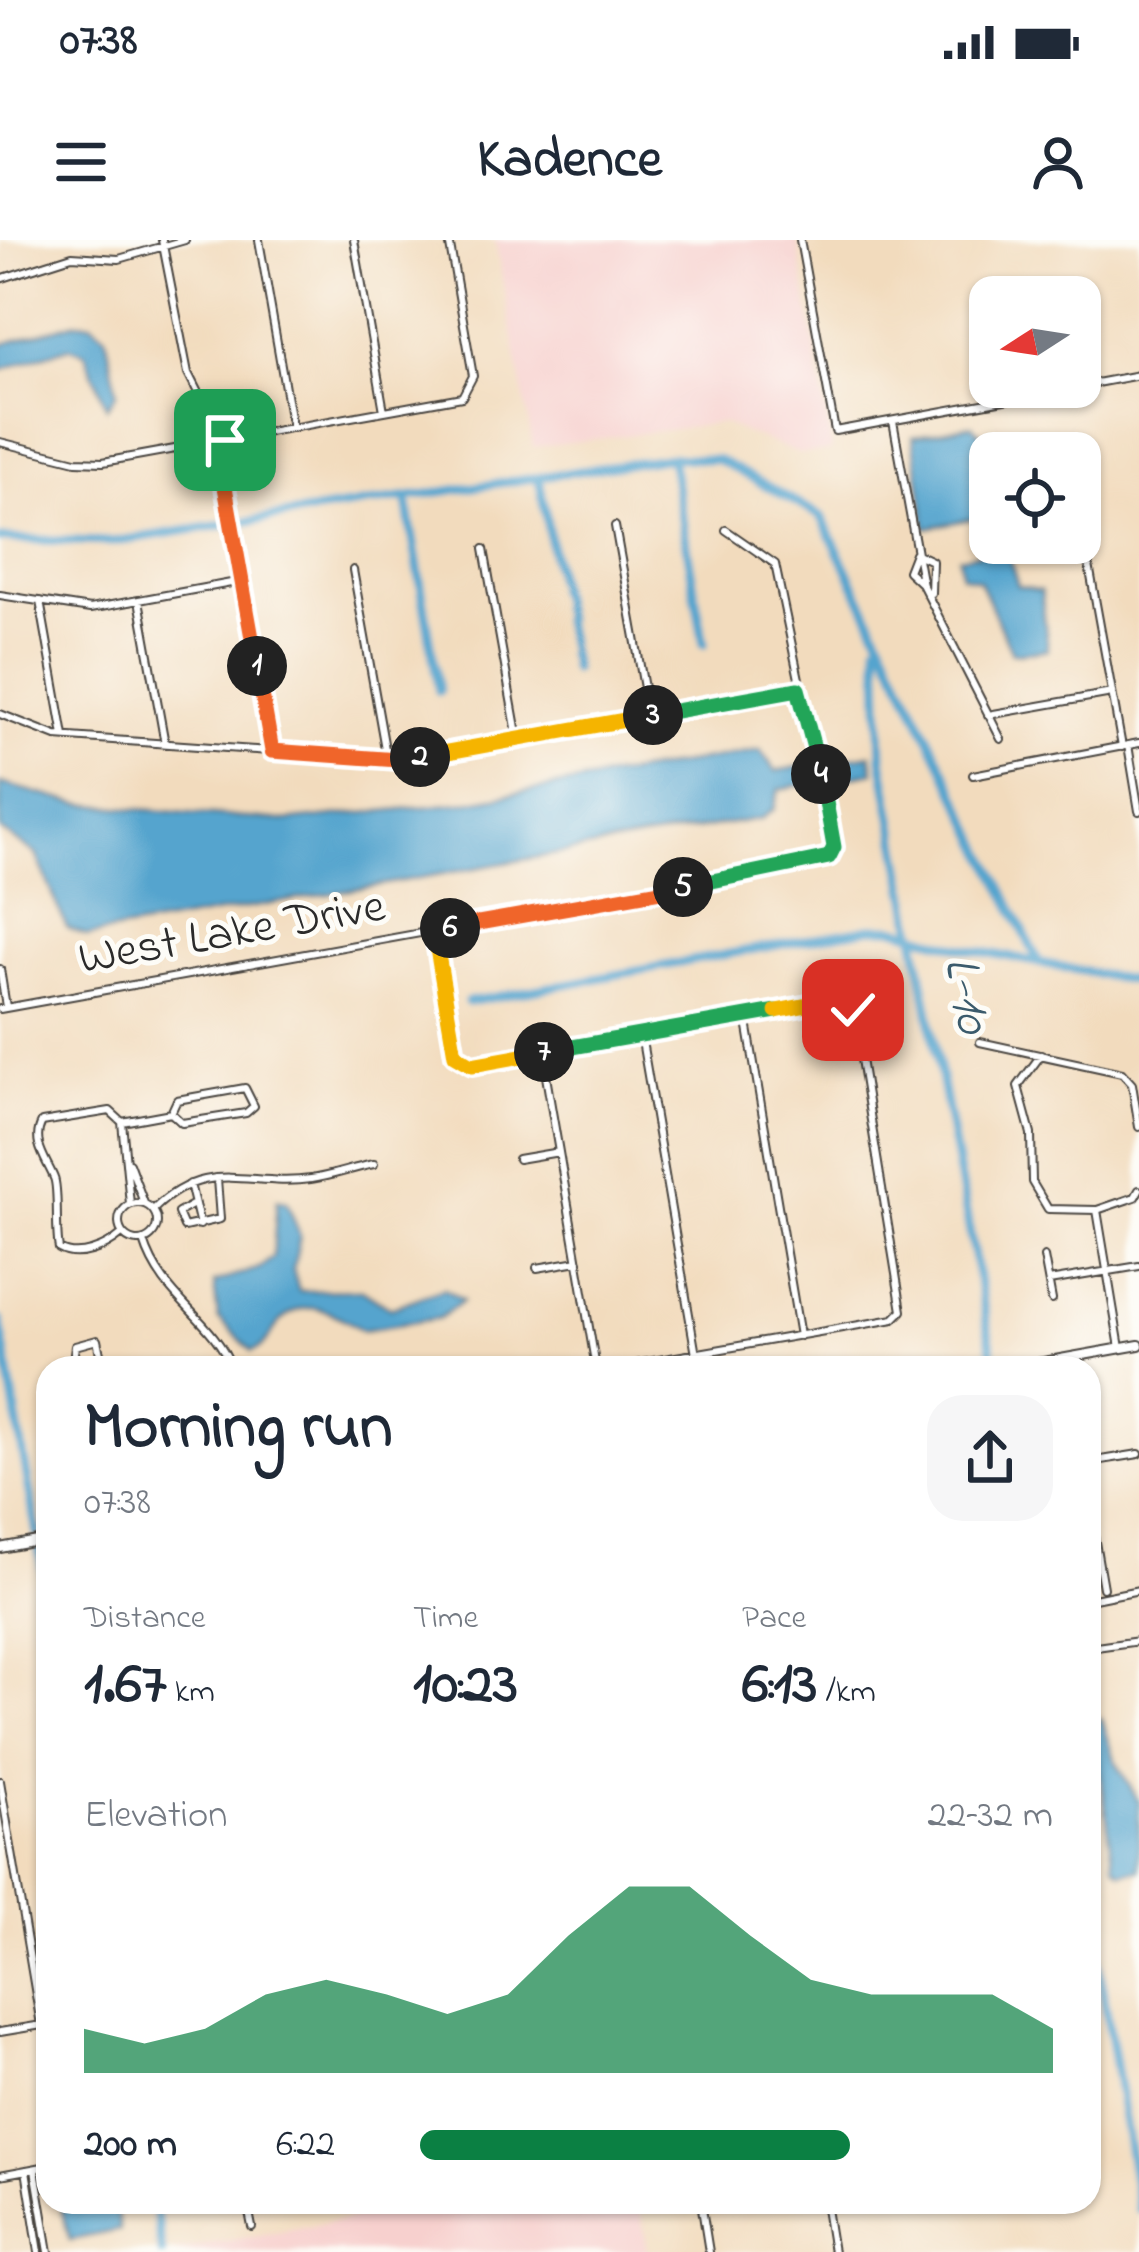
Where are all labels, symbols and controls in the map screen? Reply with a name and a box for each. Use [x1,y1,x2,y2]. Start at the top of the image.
text: 07:38 [60,9,137,75]
text: Kadence [477,123,662,201]
icon: menu [48,129,114,195]
icon: person [1025,129,1091,195]
north arrow [969,276,1101,408]
map controls [969,276,1101,564]
pin [174,389,276,491]
icon: arrive [192,407,258,473]
button: locate [969,432,1101,564]
pin: 1 [227,636,287,696]
text: 1 [252,642,262,690]
pin: 3 [623,685,683,745]
text: 3 [646,691,660,739]
pin: 2 [390,727,450,787]
text: 2 [412,733,428,781]
pin: 4 [791,744,851,804]
text: 4 [814,750,828,798]
pin: 5 [653,857,713,917]
text: 5 [674,863,692,911]
street label: West Lake Drive [73,873,391,995]
pin: 6 [420,898,480,958]
text: 6 [443,904,457,952]
water label: L-10 [921,950,1009,1042]
pin [802,959,904,1061]
icon: check [820,977,886,1043]
pin: 7 [514,1022,574,1082]
text: 7 [537,1028,551,1076]
text: Morning run [84,1382,393,1478]
button: share [927,1395,1053,1521]
text: 07:38 [84,1475,151,1532]
text: Distance [84,1595,206,1643]
text: Time [413,1595,478,1643]
text: Pace [742,1595,806,1643]
text: 1.67 [84,1643,166,1730]
text: 10:23 [413,1643,518,1730]
text: 6:13 [742,1643,817,1730]
text: km [166,1669,215,1717]
text: /km [817,1669,876,1717]
text: Elevation [84,1788,227,1845]
text: 22–32 m [927,1788,1053,1845]
text: 200 m [84,2117,177,2174]
text: 6:22 [276,2117,335,2174]

